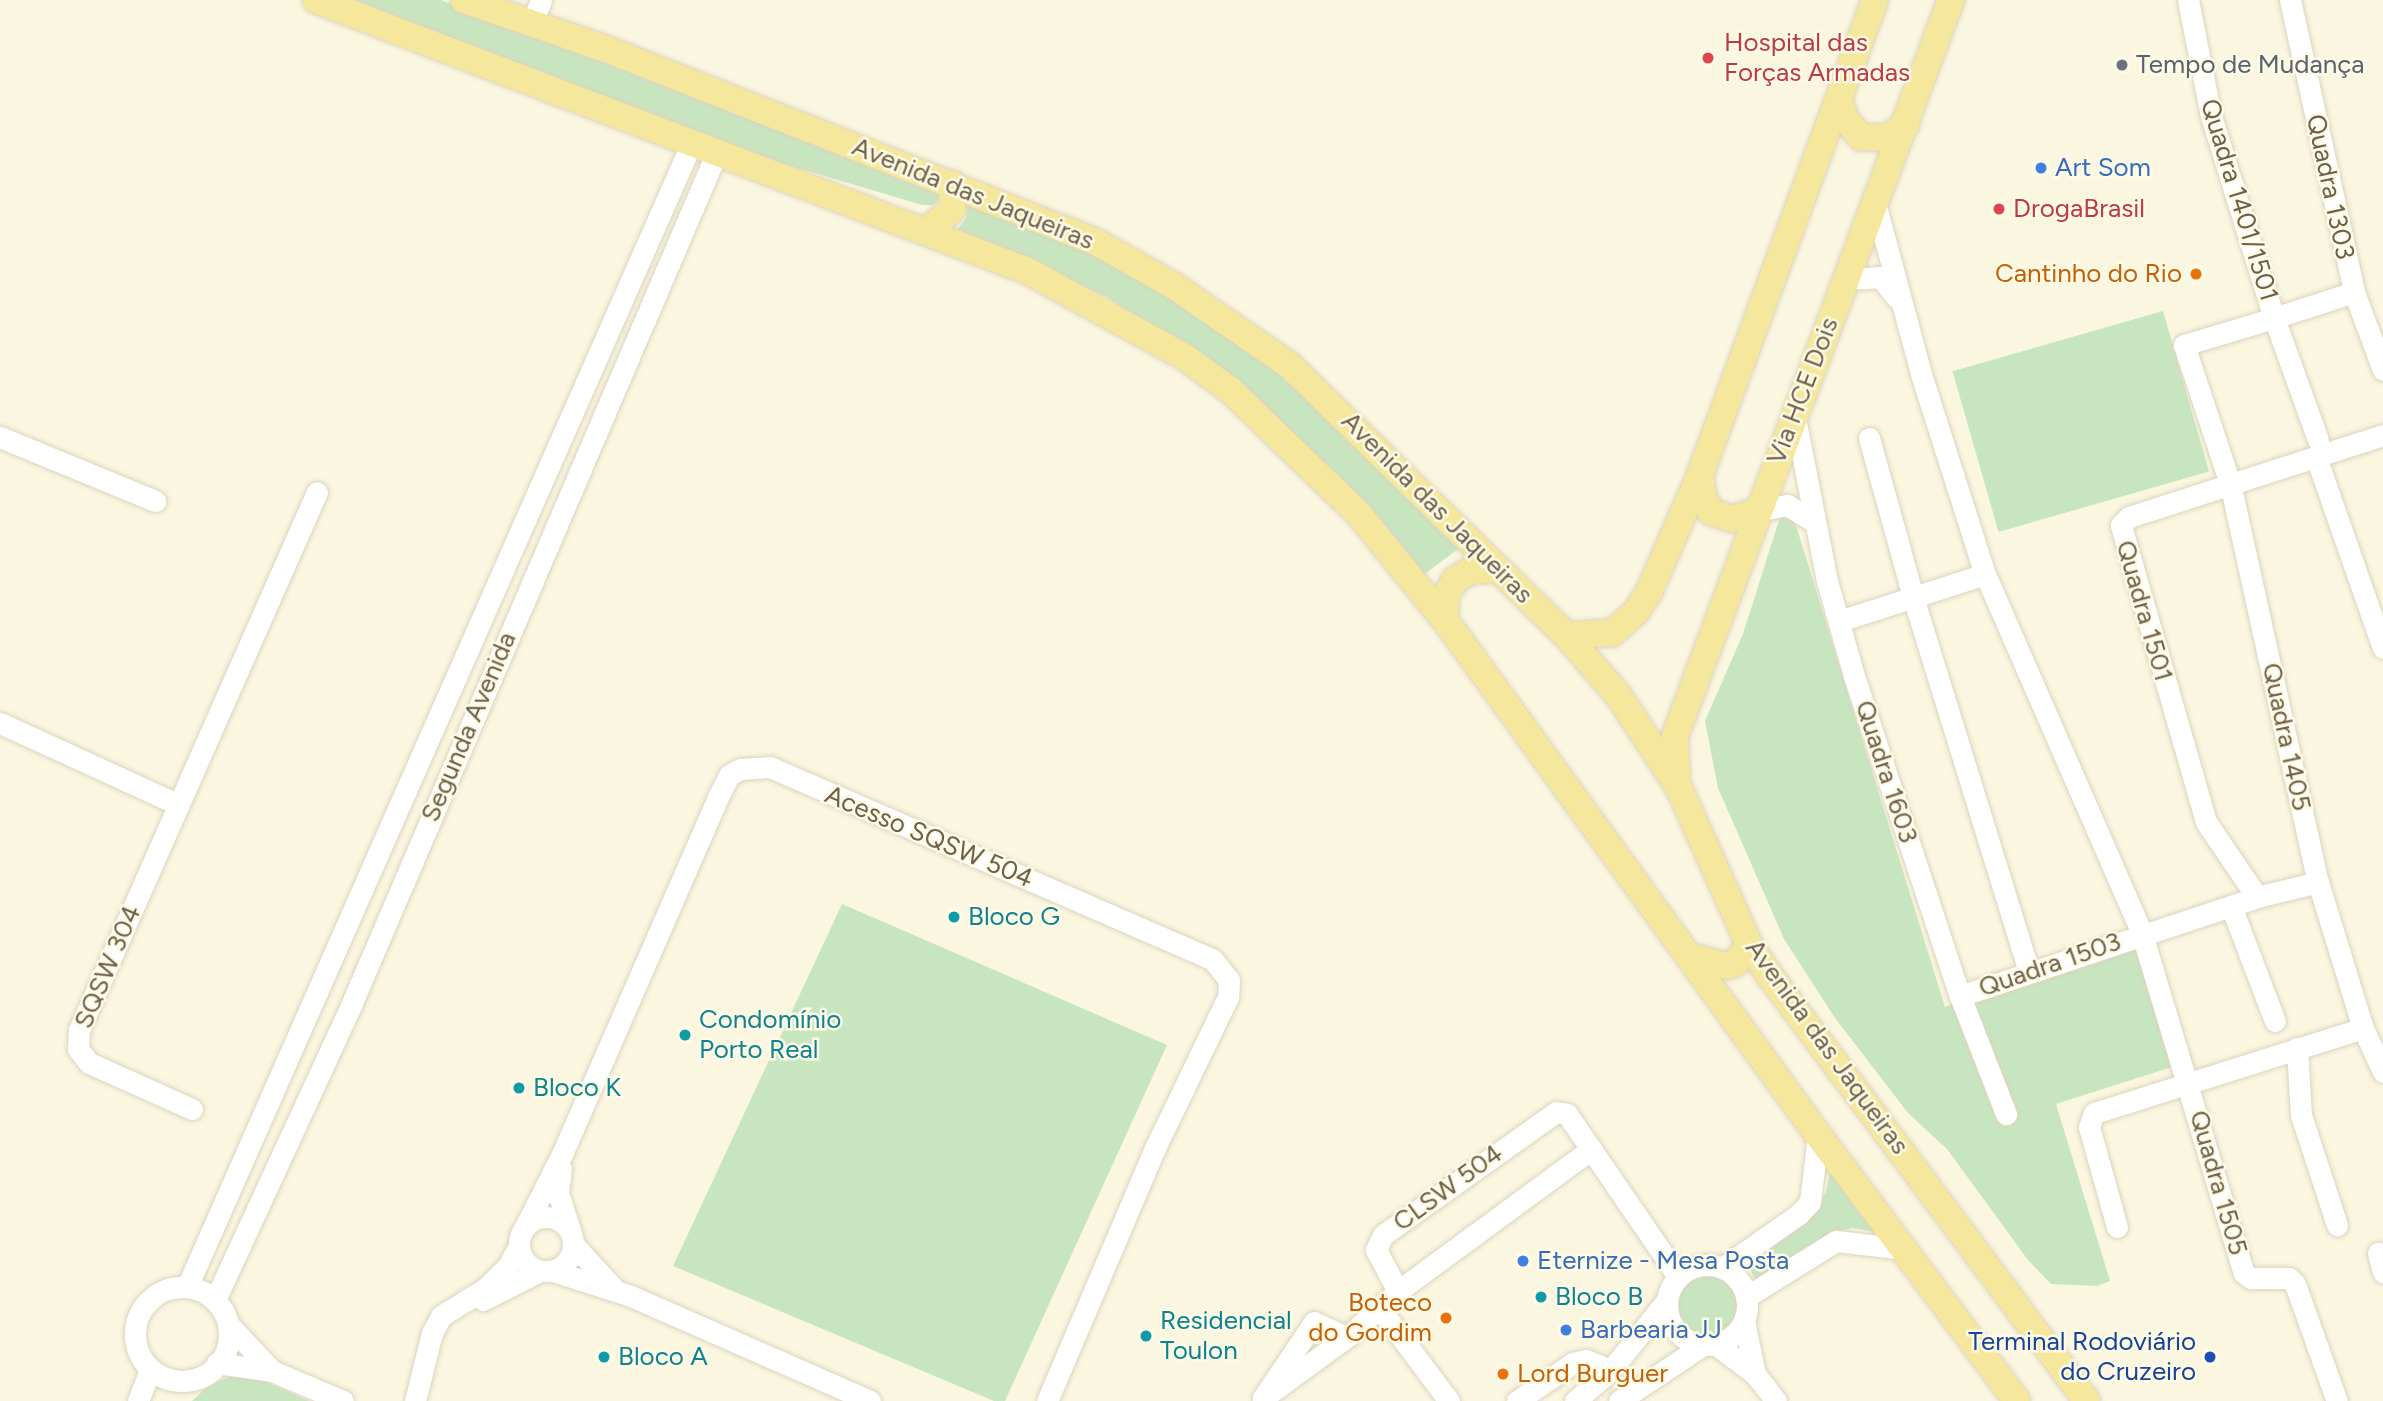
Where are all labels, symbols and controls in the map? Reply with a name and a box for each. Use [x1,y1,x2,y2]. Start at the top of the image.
place label: Hospital das Forças Armadas [1724,27,1910,88]
marker: Hospital das Forças Armadas [1698,48,1718,68]
place label: Tempo de Mudança [2136,49,2365,81]
marker: Tempo de Mudança [2114,57,2130,73]
street label: Quadra 1401/1501 [2193,95,2285,305]
street label: Quadra 1303 [2299,112,2361,262]
street label: Avenida das Jaqueiras [848,131,1098,257]
place label: Art Som [2055,152,2151,184]
marker: Art Som [2033,160,2049,176]
place label: DrogaBrasil [2013,193,2145,225]
marker: DrogaBrasil [1991,201,2007,217]
place label: Cantinho do Rio [1995,258,2182,290]
marker: Cantinho do Rio [2188,266,2204,282]
street label: Via HCE Dois [1761,313,1845,469]
street label: Avenida das Jaqueiras [1335,406,1539,610]
street label: Quadra 1501 [2109,537,2179,685]
street label: Segunda Avenida [415,627,523,827]
street label: Quadra 1405 [2255,660,2317,814]
street label: Quadra 1603 [1848,697,1924,847]
street label: Acesso SQSW 504 [820,779,1038,895]
street label: SQSW 304 [68,901,148,1033]
place label: Bloco G [968,901,1060,933]
marker: Bloco G [946,909,962,925]
street label: Quadra 1503 [1975,926,2125,1004]
street label: Avenida das Jaqueiras [1739,934,1915,1160]
place label: Condomínio Porto Real [699,1004,841,1066]
marker: Condomínio Porto Real [677,1027,693,1043]
place label: Bloco K [533,1072,621,1104]
marker: Bloco K [511,1080,527,1096]
street label: Quadra 1505 [2182,1107,2254,1259]
street label: CLSW 504 [1387,1138,1509,1238]
place label: Eternize - Mesa Posta [1537,1245,1789,1277]
marker: Eternize - Mesa Posta [1515,1253,1531,1269]
place label: Bloco B [1555,1281,1643,1313]
place label: Boteco do Gordim [1308,1287,1432,1348]
marker: Bloco B [1533,1289,1549,1305]
place label: Residencial Toulon [1160,1305,1292,1366]
marker: Boteco do Gordim [1438,1310,1454,1326]
place label: Barbearia JJ [1580,1314,1722,1346]
marker: Barbearia JJ [1558,1322,1574,1338]
place label: Terminal Rodoviário do Cruzeiro [1968,1326,2196,1388]
marker: Residencial Toulon [1138,1328,1154,1344]
place label: Bloco A [618,1341,708,1373]
marker: Bloco A [596,1349,612,1365]
marker: Terminal Rodoviário do Cruzeiro [2202,1349,2218,1365]
place label: Lord Burguer [1517,1358,1668,1390]
marker: Lord Burguer [1495,1366,1511,1382]

